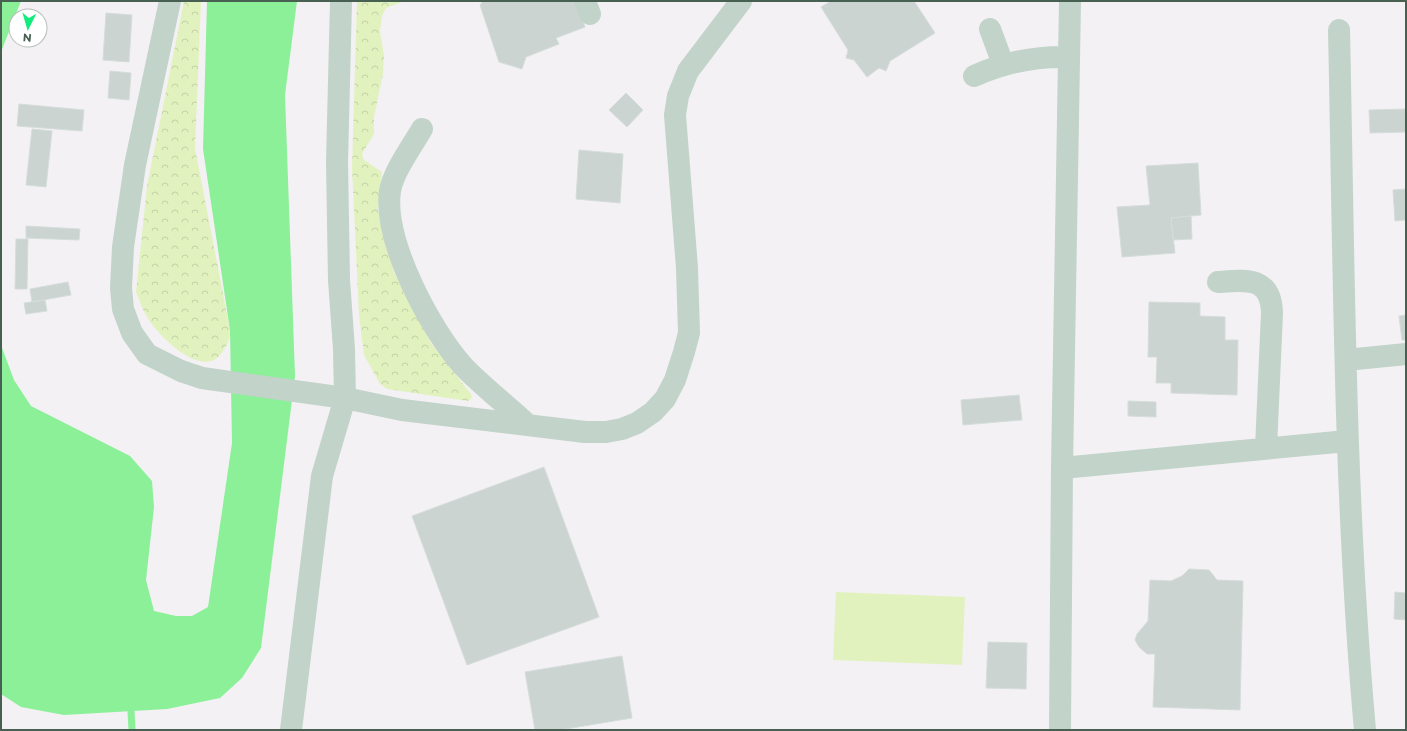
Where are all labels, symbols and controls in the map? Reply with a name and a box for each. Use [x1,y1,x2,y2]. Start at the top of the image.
north arrow [8,8,48,48]
text: N [22,31,32,45]

